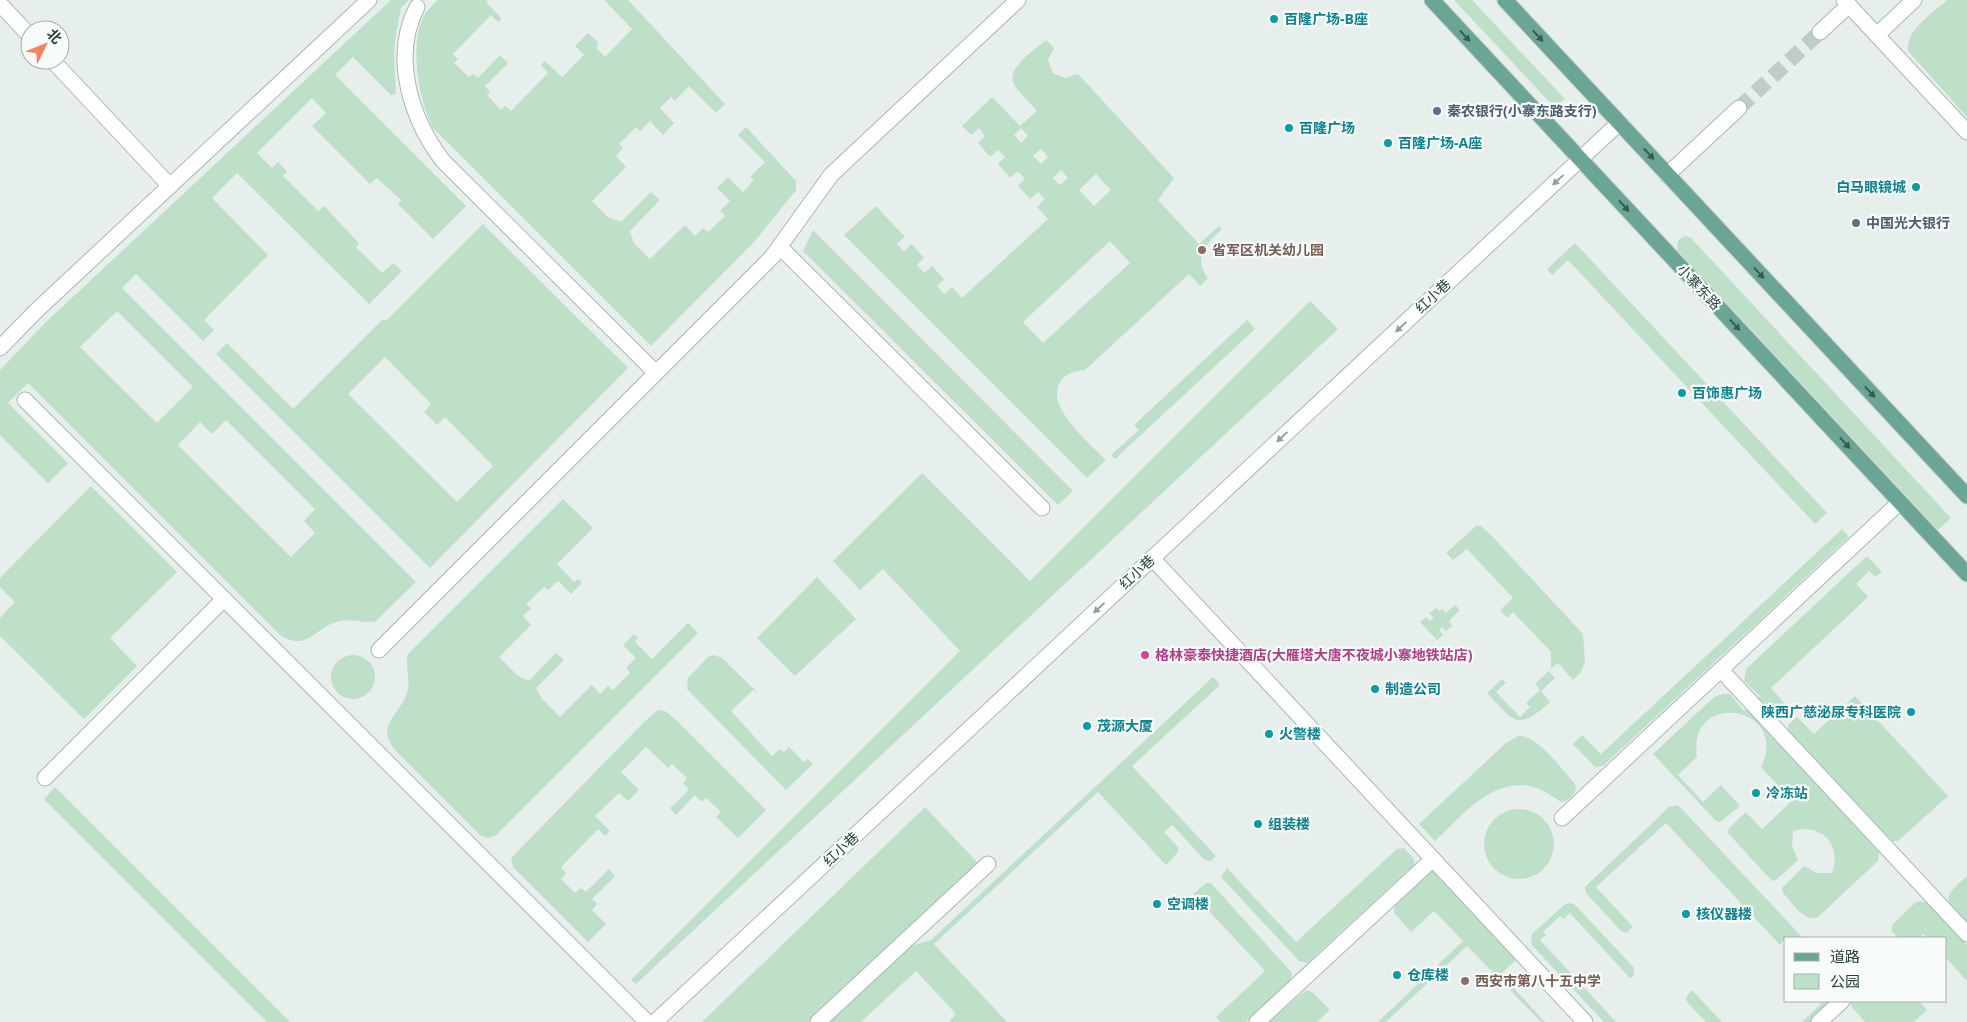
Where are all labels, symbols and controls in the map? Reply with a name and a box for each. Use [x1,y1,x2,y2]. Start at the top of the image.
place label: 百隆广场-B座 [1284,9,1368,28]
marker: 百隆广场-B座 [1268,13,1280,25]
north arrow [20,20,70,70]
text: 北 [43,24,67,47]
one-way arrow [1459,29,1471,41]
one-way arrow [1532,29,1544,41]
place label: 秦农银行(小寨东路支行) [1447,101,1597,120]
marker: 秦农银行(小寨东路支行) [1431,105,1443,117]
place label: 百隆广场 [1299,118,1355,137]
marker: 百隆广场 [1283,122,1295,134]
place label: 百隆广场-A座 [1398,133,1482,152]
marker: 百隆广场-A座 [1382,137,1394,149]
one-way arrow [1643,148,1655,160]
one-way arrow [1552,174,1564,186]
place label: 白马眼镜城 [1836,177,1906,196]
marker: 白马眼镜城 [1910,181,1922,193]
one-way arrow [1618,199,1630,211]
place label: 中国光大银行 [1866,213,1950,232]
marker: 中国光大银行 [1850,217,1862,229]
place label: 省军区机关幼儿园 [1212,240,1324,259]
marker: 省军区机关幼儿园 [1196,244,1208,256]
street label: 小寨东路 [1673,260,1725,314]
one-way arrow [1753,267,1765,279]
street label: 红小巷 [1411,274,1454,317]
one-way arrow [1729,318,1741,330]
one-way arrow [1395,321,1407,333]
place label: 百饰惠广场 [1692,383,1762,402]
one-way arrow [1864,386,1876,398]
marker: 百饰惠广场 [1676,387,1688,399]
one-way arrow [1276,431,1288,443]
one-way arrow [1839,437,1851,449]
street label: 红小巷 [1115,550,1158,593]
one-way arrow [1093,602,1105,614]
place label: 格林豪泰快捷酒店(大雁塔大唐不夜城小寨地铁站店) [1155,645,1473,664]
marker: 格林豪泰快捷酒店(大雁塔大唐不夜城小寨地铁站店) [1139,649,1151,661]
place label: 制造公司 [1385,679,1441,698]
marker: 制造公司 [1369,683,1381,695]
place label: 陕西广慈泌尿专科医院 [1761,702,1901,721]
marker: 陕西广慈泌尿专科医院 [1905,706,1917,718]
place label: 茂源大厦 [1097,716,1153,735]
marker: 茂源大厦 [1081,720,1093,732]
place label: 火警楼 [1279,724,1321,743]
marker: 火警楼 [1263,728,1275,740]
place label: 冷冻站 [1766,783,1808,802]
marker: 冷冻站 [1750,787,1762,799]
place label: 组装楼 [1268,814,1310,833]
marker: 组装楼 [1252,818,1264,830]
street label: 红小巷 [819,827,862,870]
place label: 空调楼 [1167,894,1209,913]
marker: 空调楼 [1151,898,1163,910]
place label: 核仪器楼 [1696,904,1752,923]
marker: 核仪器楼 [1680,908,1692,920]
legend [1784,937,1947,1002]
text: 道路 [1830,946,1860,966]
place label: 仓库楼 [1407,965,1449,984]
marker: 仓库楼 [1391,969,1403,981]
place label: 西安市第八十五中学 [1475,971,1601,990]
text: 公园 [1830,971,1860,991]
marker: 西安市第八十五中学 [1459,975,1471,987]

